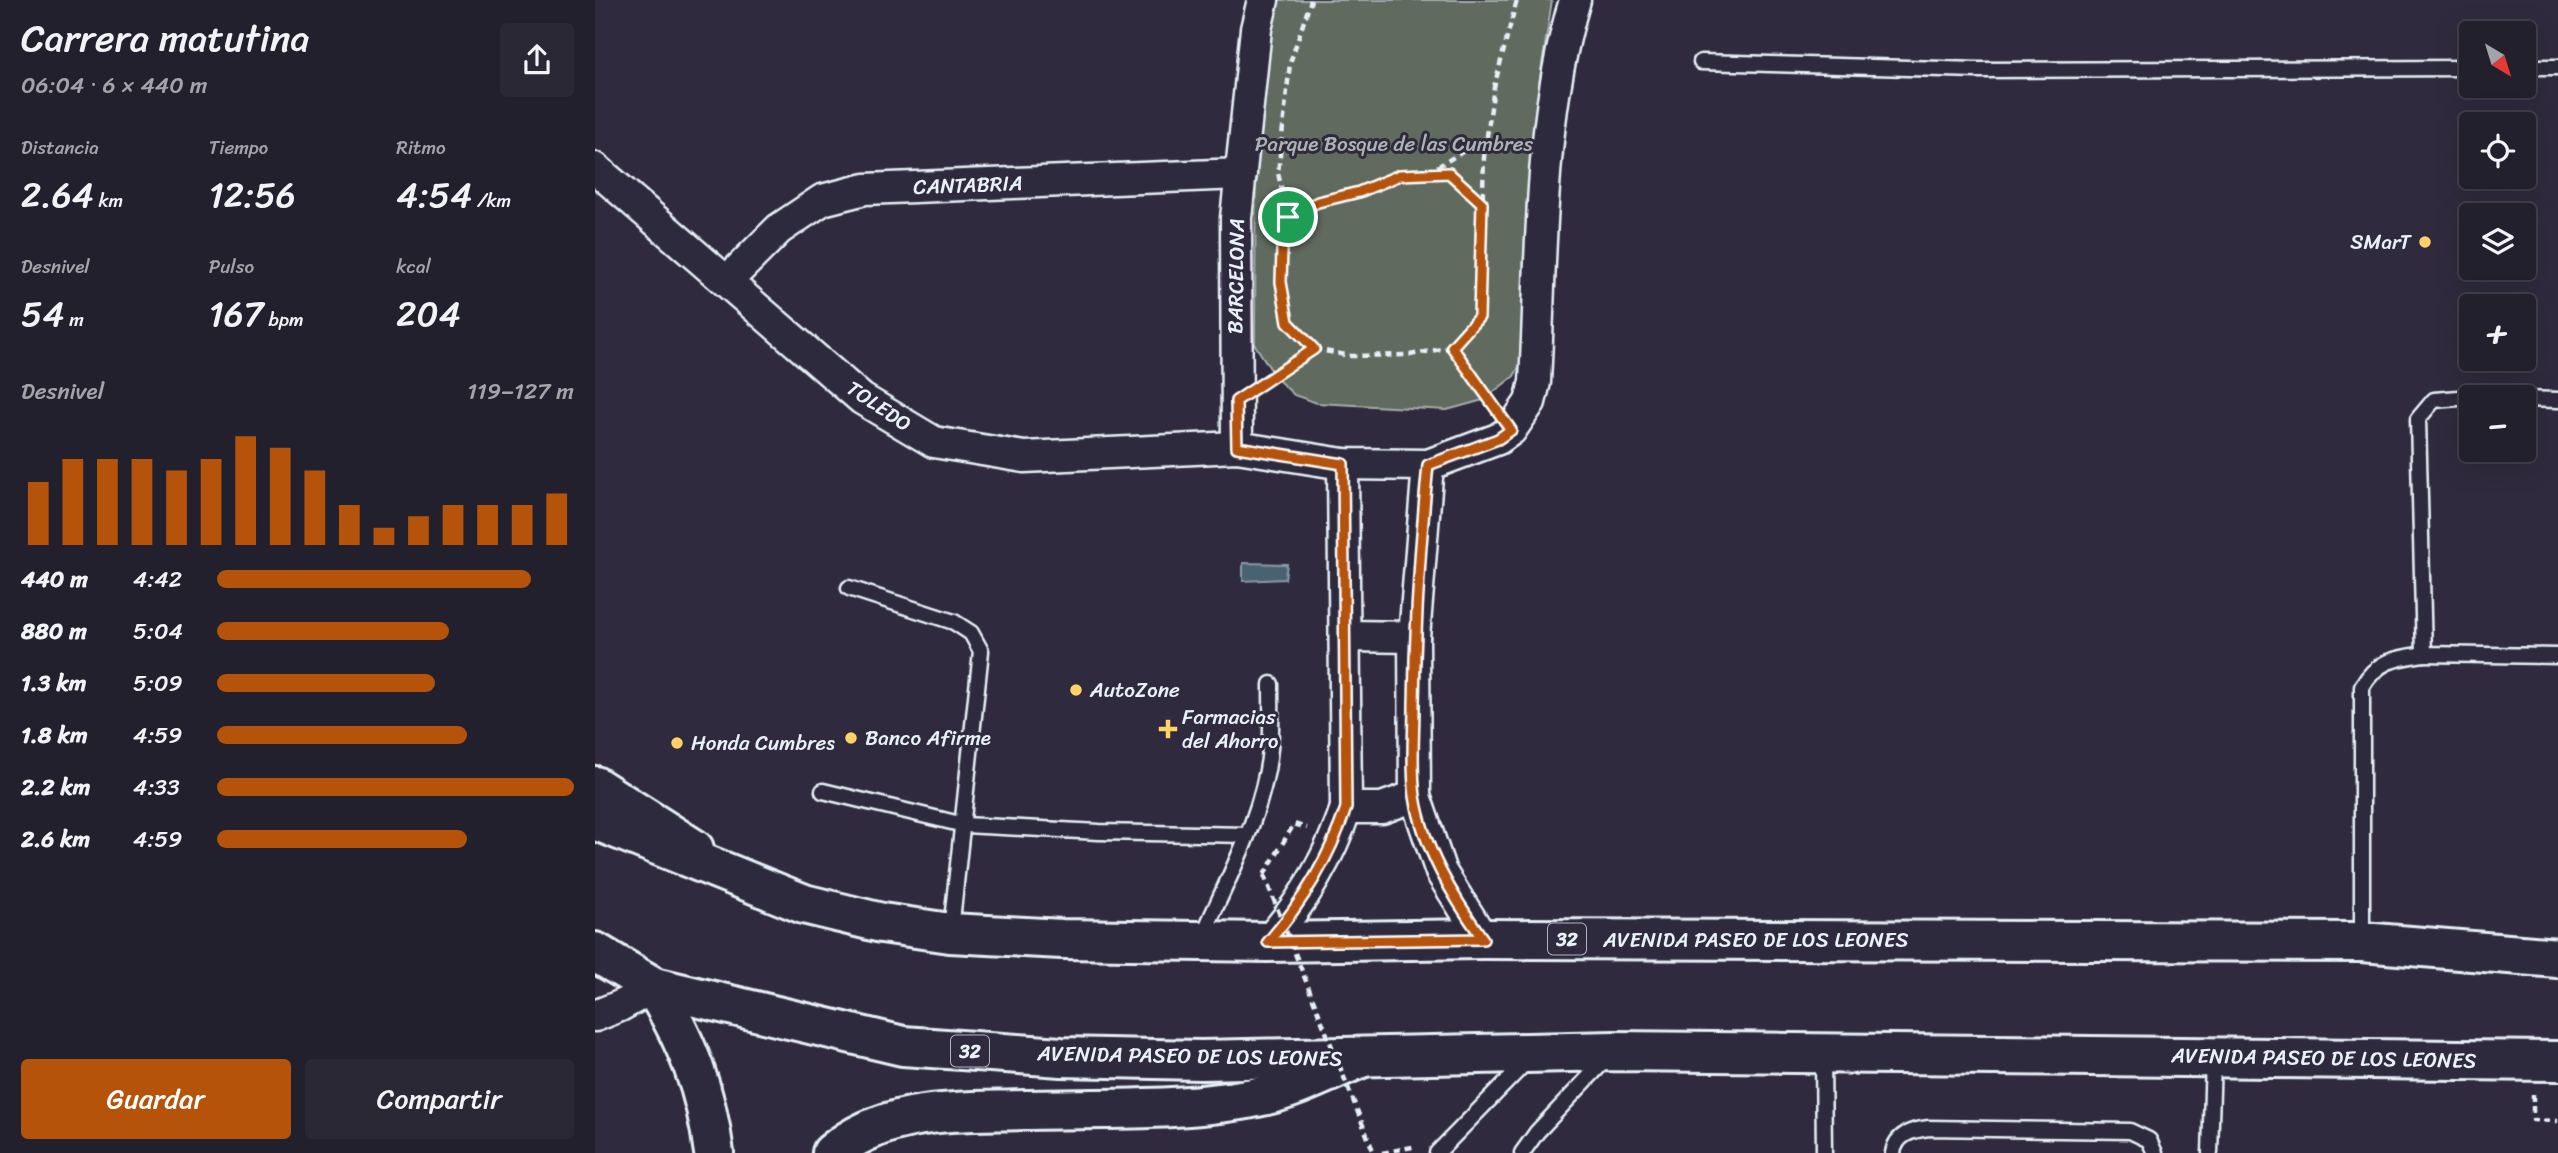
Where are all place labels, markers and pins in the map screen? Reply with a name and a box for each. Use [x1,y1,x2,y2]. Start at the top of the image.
pin [1258,187,1318,247]
place label: SMarT [2350,223,2413,261]
marker: SMarT [2417,234,2433,250]
place label: AutoZone [1089,671,1180,709]
marker: AutoZone [1068,682,1084,698]
place label: Farmacias del Ahorro [1182,698,1278,760]
place label: Banco Afirme [865,719,991,757]
marker: Farmacias del Ahorro [1160,721,1176,737]
place label: Honda Cumbres [691,724,835,762]
marker: Banco Afirme [843,730,859,746]
marker: Honda Cumbres [669,735,685,751]

